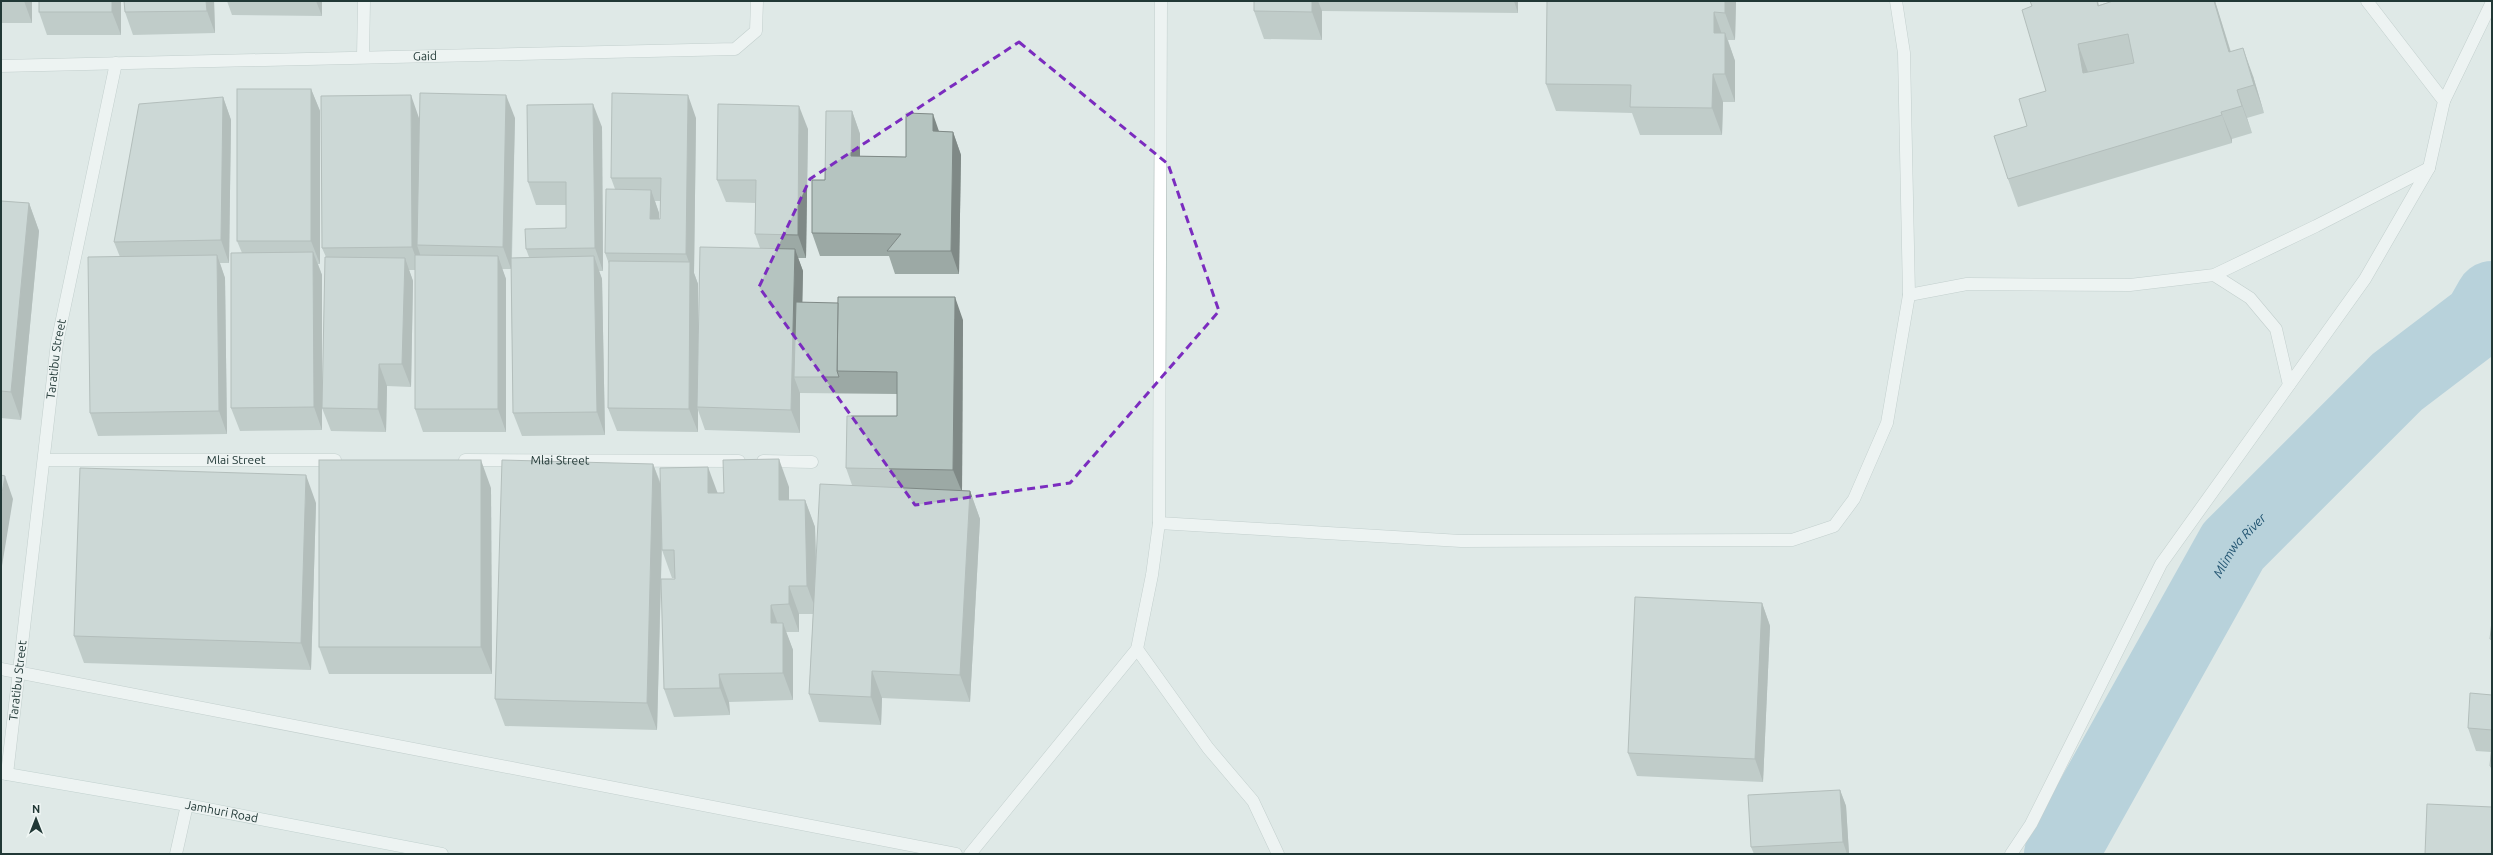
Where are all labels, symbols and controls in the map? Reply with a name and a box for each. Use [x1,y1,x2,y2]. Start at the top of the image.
street label: Gaid [413,49,437,62]
street label: Taratibu Street [44,317,68,400]
street label: Mlai Street [207,453,266,466]
street label: Mlai Street [530,453,590,466]
water label: Mlimwa River [2210,510,2269,580]
street label: Taratibu Street [6,639,28,722]
street label: Jamhuri Road [184,798,259,825]
north arrow [16,799,56,839]
text: N [32,803,40,815]

